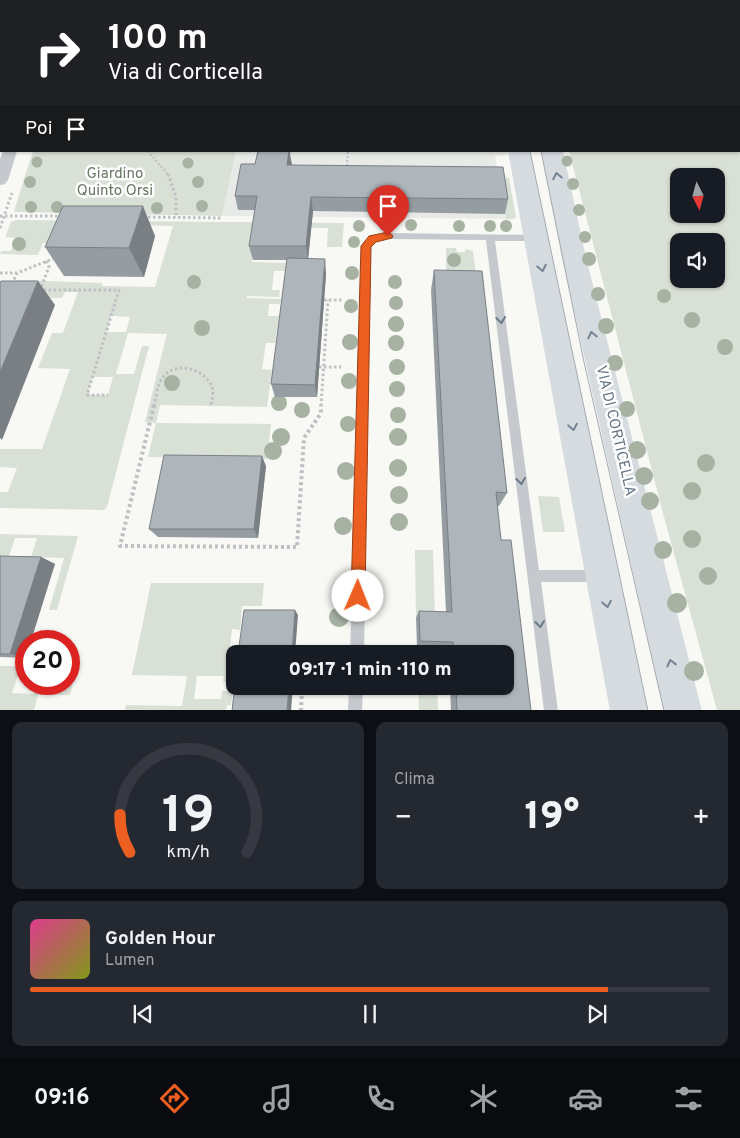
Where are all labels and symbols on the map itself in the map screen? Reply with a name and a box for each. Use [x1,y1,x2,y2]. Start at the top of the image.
park label: Giardino Quinto Orsi [77,165,153,201]
north arrow [670,168,725,222]
one-way arrow [552,172,563,181]
pin [367,185,409,236]
one-way arrow [537,263,547,272]
one-way arrow [495,316,505,324]
one-way arrow [587,331,598,339]
street label: VIA DI CORTICELLA [591,364,639,498]
one-way arrow [567,423,577,432]
one-way arrow [515,478,526,486]
position arrow [331,569,383,621]
one-way arrow [602,600,612,608]
one-way arrow [534,621,545,629]
speed limit sign: 20 [15,630,80,695]
one-way arrow [666,659,677,668]

